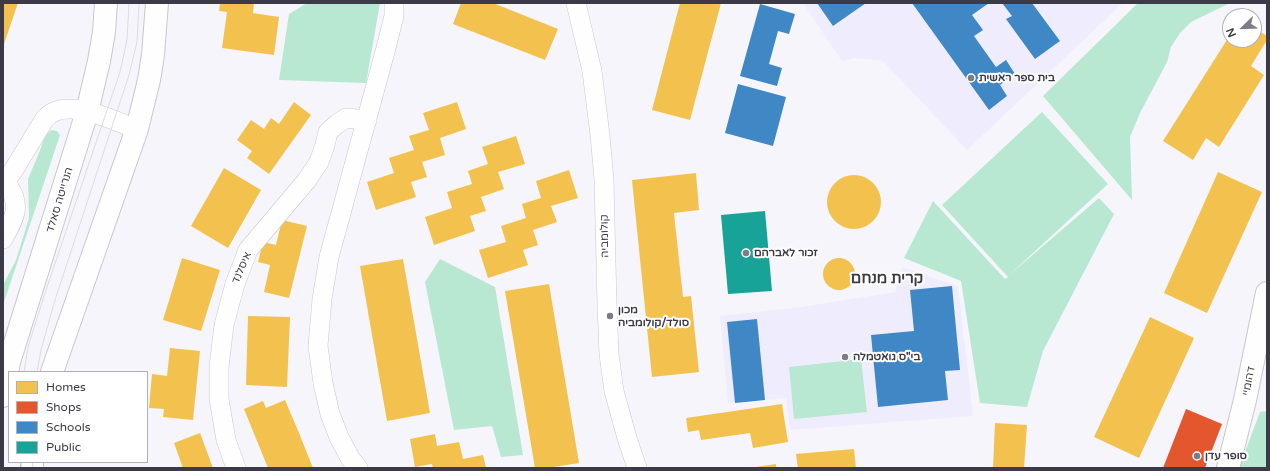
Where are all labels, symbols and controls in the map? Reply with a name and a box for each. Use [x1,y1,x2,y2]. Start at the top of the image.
north arrow [1222,8,1262,48]
text: N [1224,26,1239,39]
place label: בית ספר ראשית [979,71,1055,85]
marker: בית ספר ראשית [966,73,976,83]
street label: הנרייטה סאלד [44,166,76,234]
street label: קולומביה [598,214,612,258]
place label: זכור לאברהם [754,246,818,260]
marker: זכור לאברהם [741,248,751,258]
street label: איסלנד [229,250,255,286]
district label: קרית מנחם [851,270,923,288]
place label: מכון סולד/קולומביה [618,303,689,329]
marker: מכון סולד/קולומביה [605,311,615,321]
place label: בי"ס גואטמלה [853,350,920,364]
marker: בי"ס גואטמלה [840,352,850,362]
street label: דהומיי [1239,365,1259,397]
legend [8,371,148,463]
text: Homes [46,380,86,394]
text: Shops [46,400,81,414]
text: Schools [46,420,90,434]
text: Public [46,440,81,454]
place label: סופר עדן [1205,449,1247,463]
marker: סופר עדן [1192,451,1202,461]

